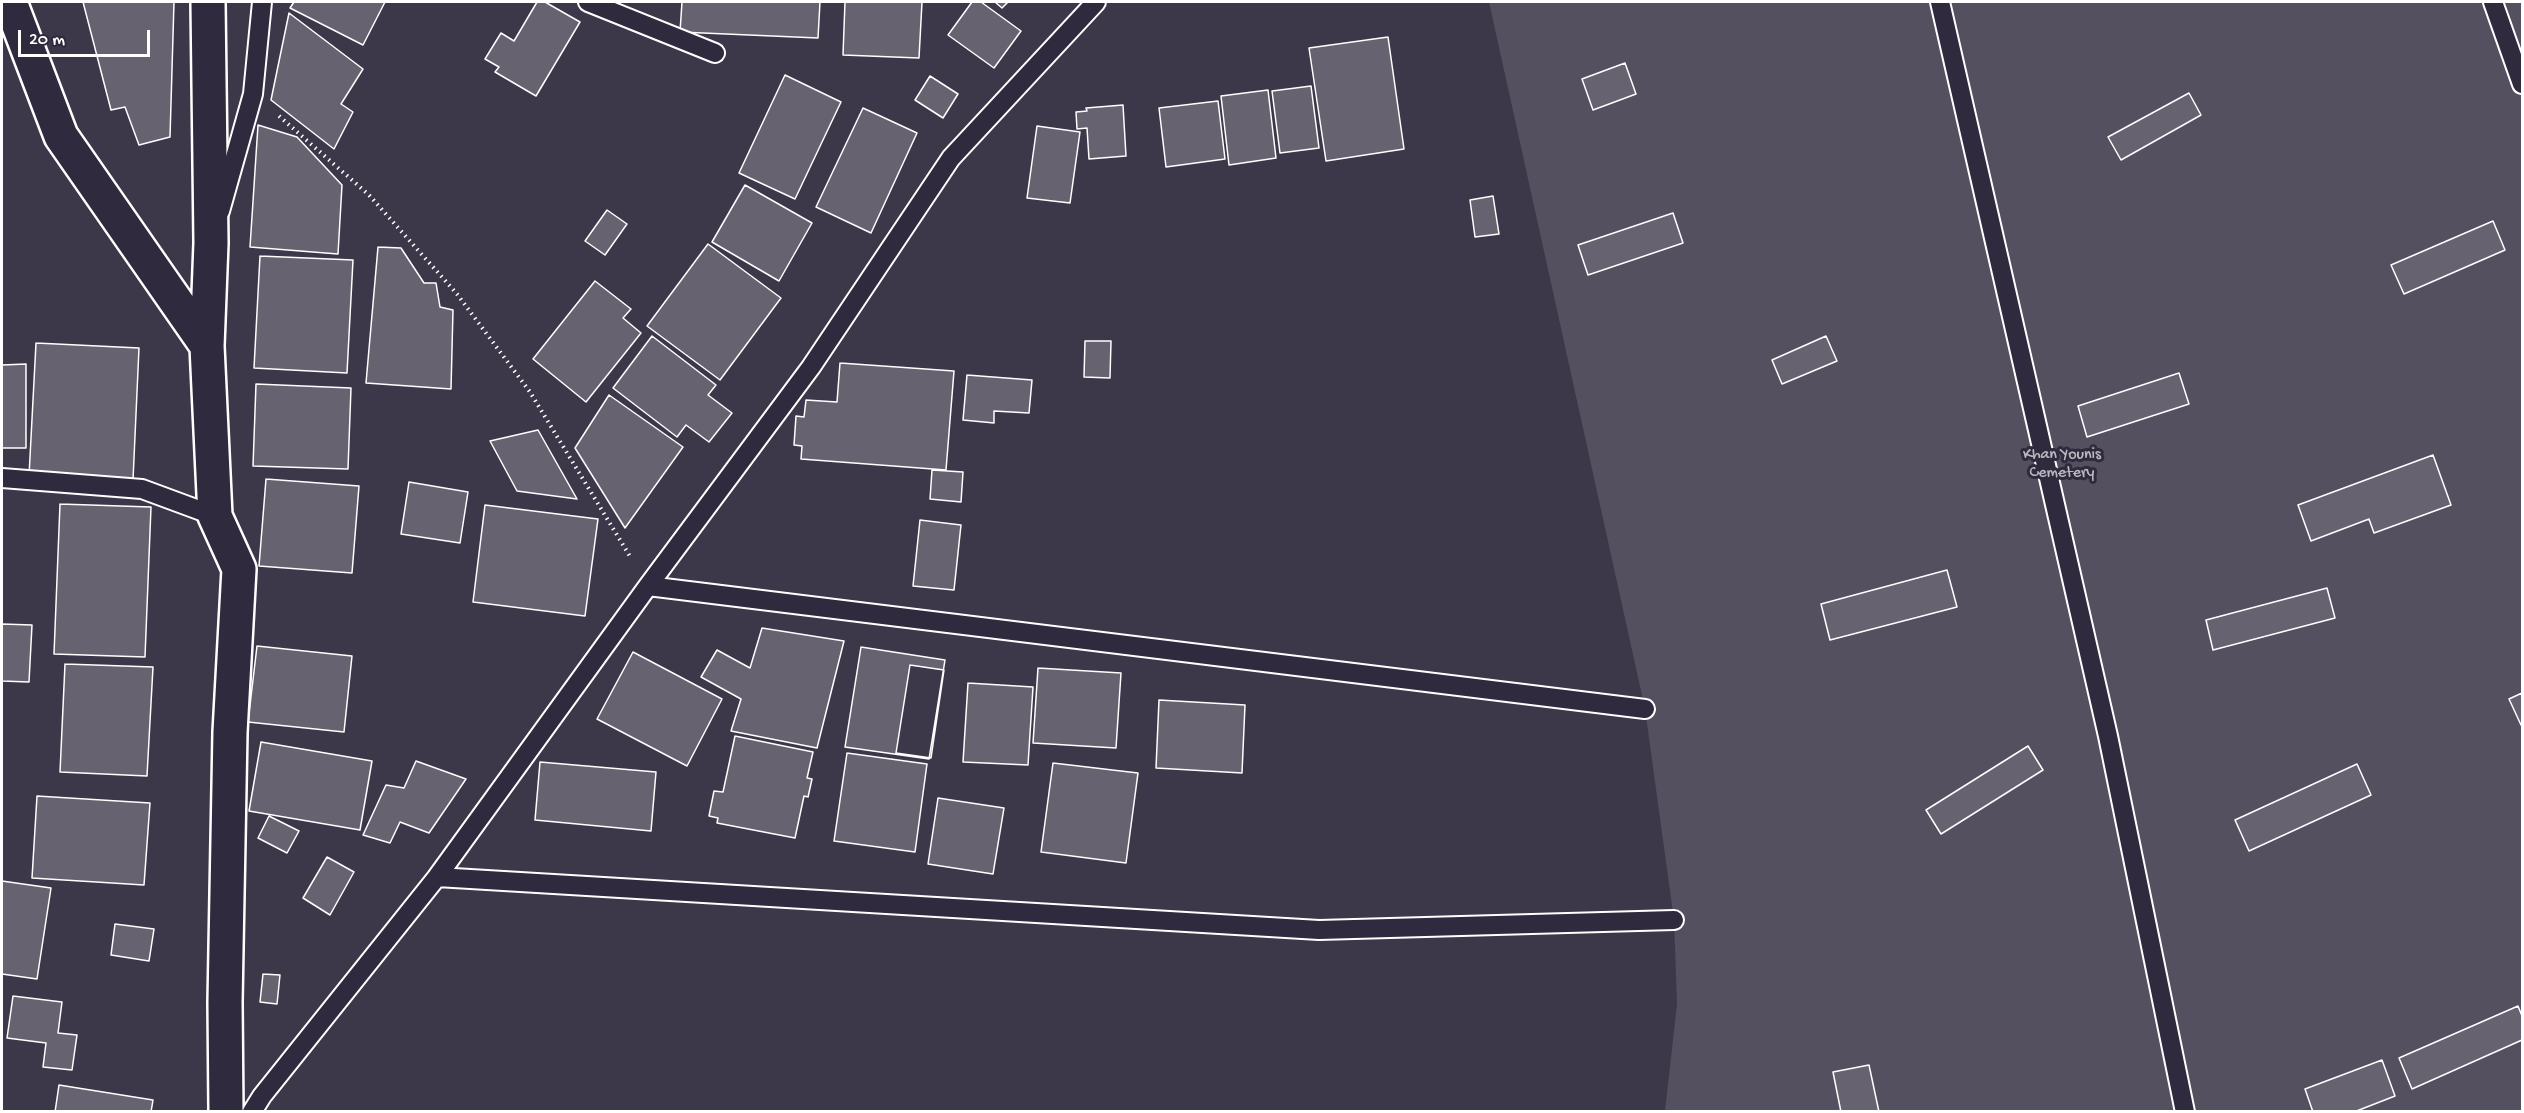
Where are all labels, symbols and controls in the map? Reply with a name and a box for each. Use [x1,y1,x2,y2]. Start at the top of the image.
scale bar [21,18,153,56]
text: 20 m [29,30,65,51]
park label: Khan Younis Cemetery [2023,446,2101,484]

